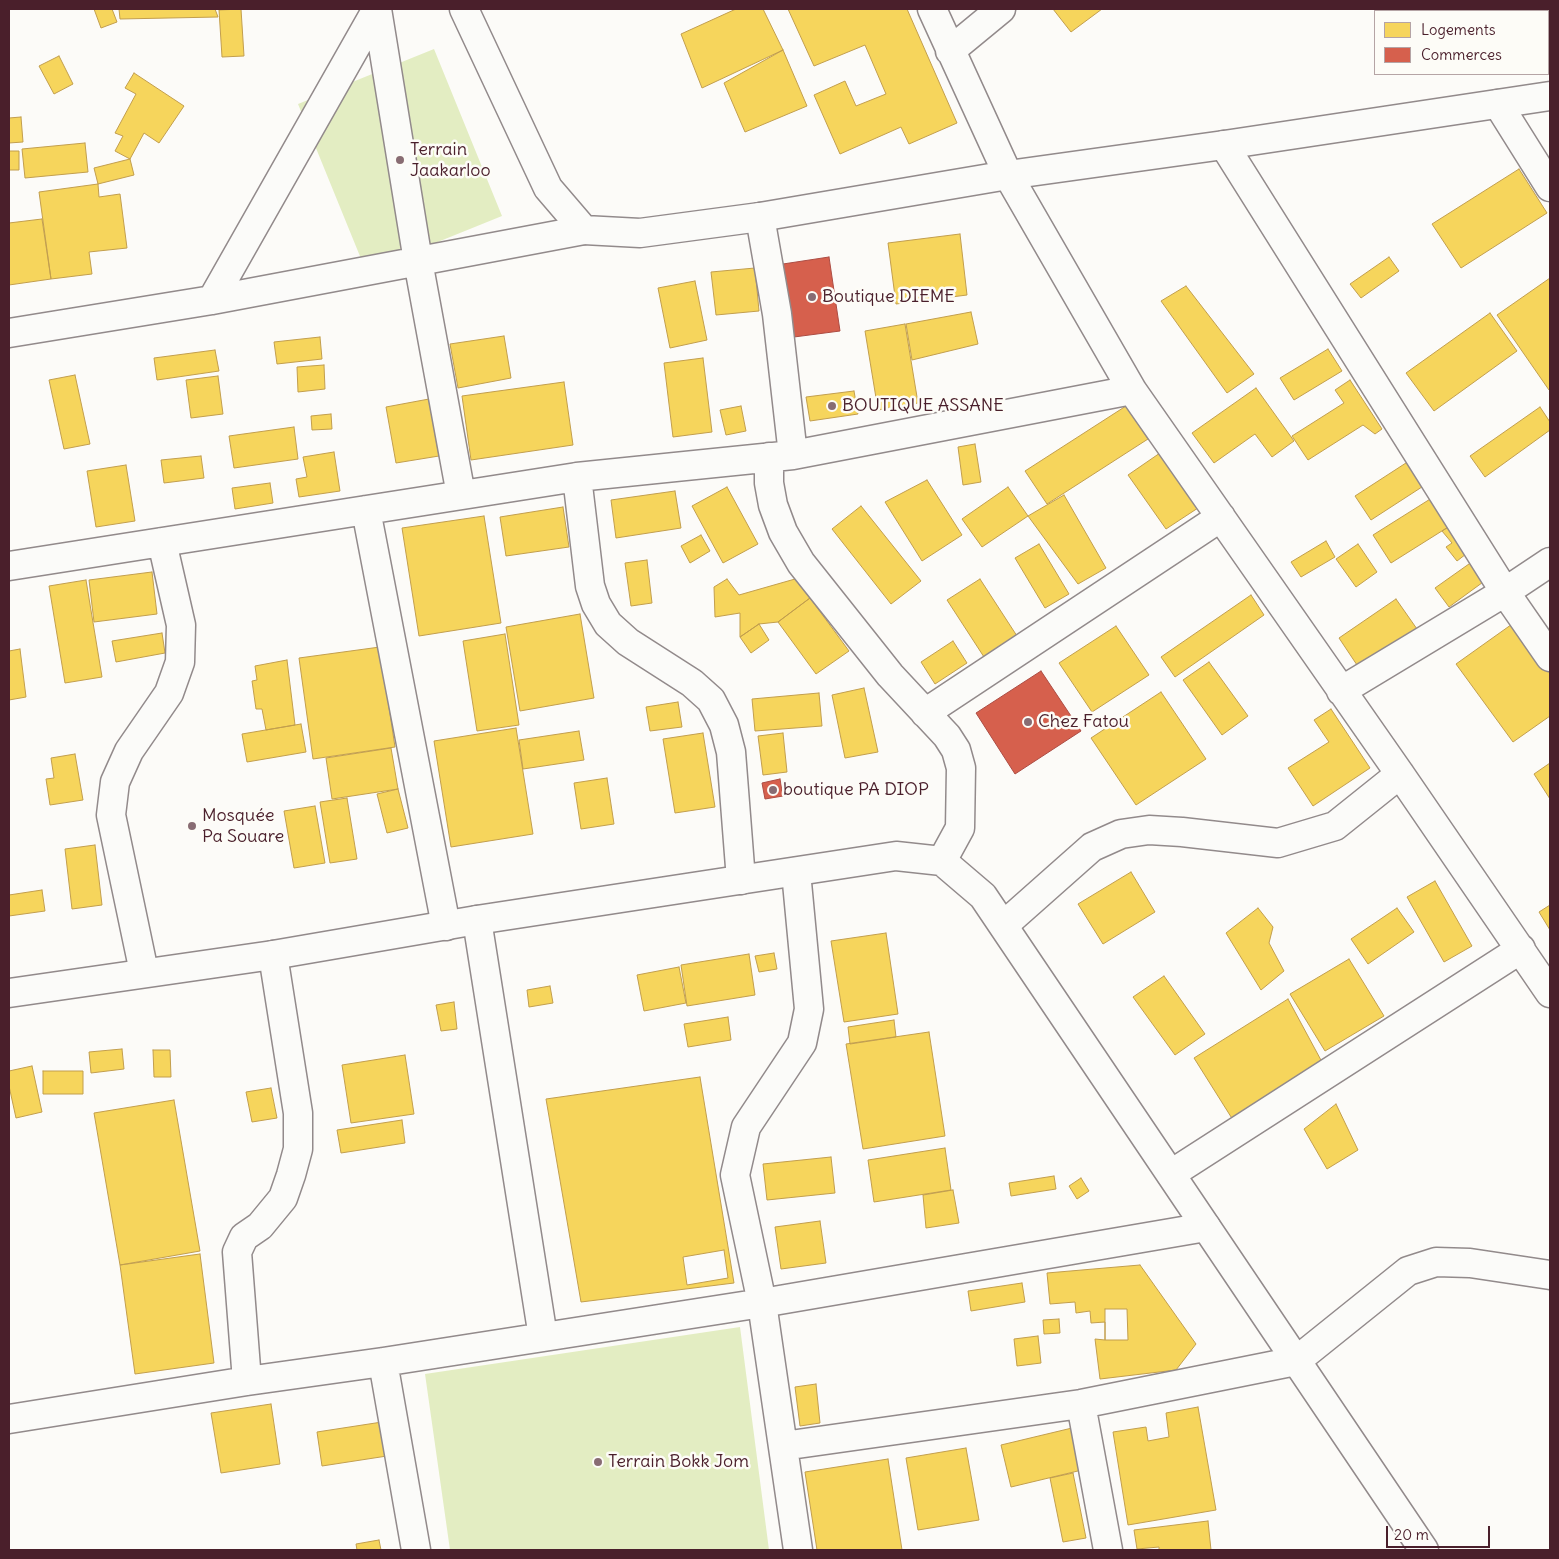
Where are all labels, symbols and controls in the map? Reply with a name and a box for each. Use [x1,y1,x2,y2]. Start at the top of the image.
legend [1374,10,1549,75]
text: Logements [1421,20,1496,39]
text: Commerces [1421,45,1502,64]
place label: Terrain Jaakarloo [410,139,491,182]
marker: Terrain Jaakarloo [394,154,406,166]
place label: Boutique DIEME [822,286,955,308]
marker: Boutique DIEME [806,291,818,303]
place label: BOUTIQUE ASSANE [842,395,1004,417]
marker: BOUTIQUE ASSANE [826,400,838,412]
place label: Chez Fatou [1038,711,1129,733]
marker: Chez Fatou [1022,716,1034,728]
place label: boutique PA DIOP [783,779,929,801]
marker: boutique PA DIOP [767,784,779,796]
place label: Mosquée Pa Souare [202,805,284,848]
marker: Mosquée Pa Souare [186,820,198,832]
place label: Terrain Bokk Jom [608,1451,749,1473]
marker: Terrain Bokk Jom [592,1456,604,1468]
scale bar [1389,1516,1493,1548]
text: 20 m [1394,1525,1429,1544]

